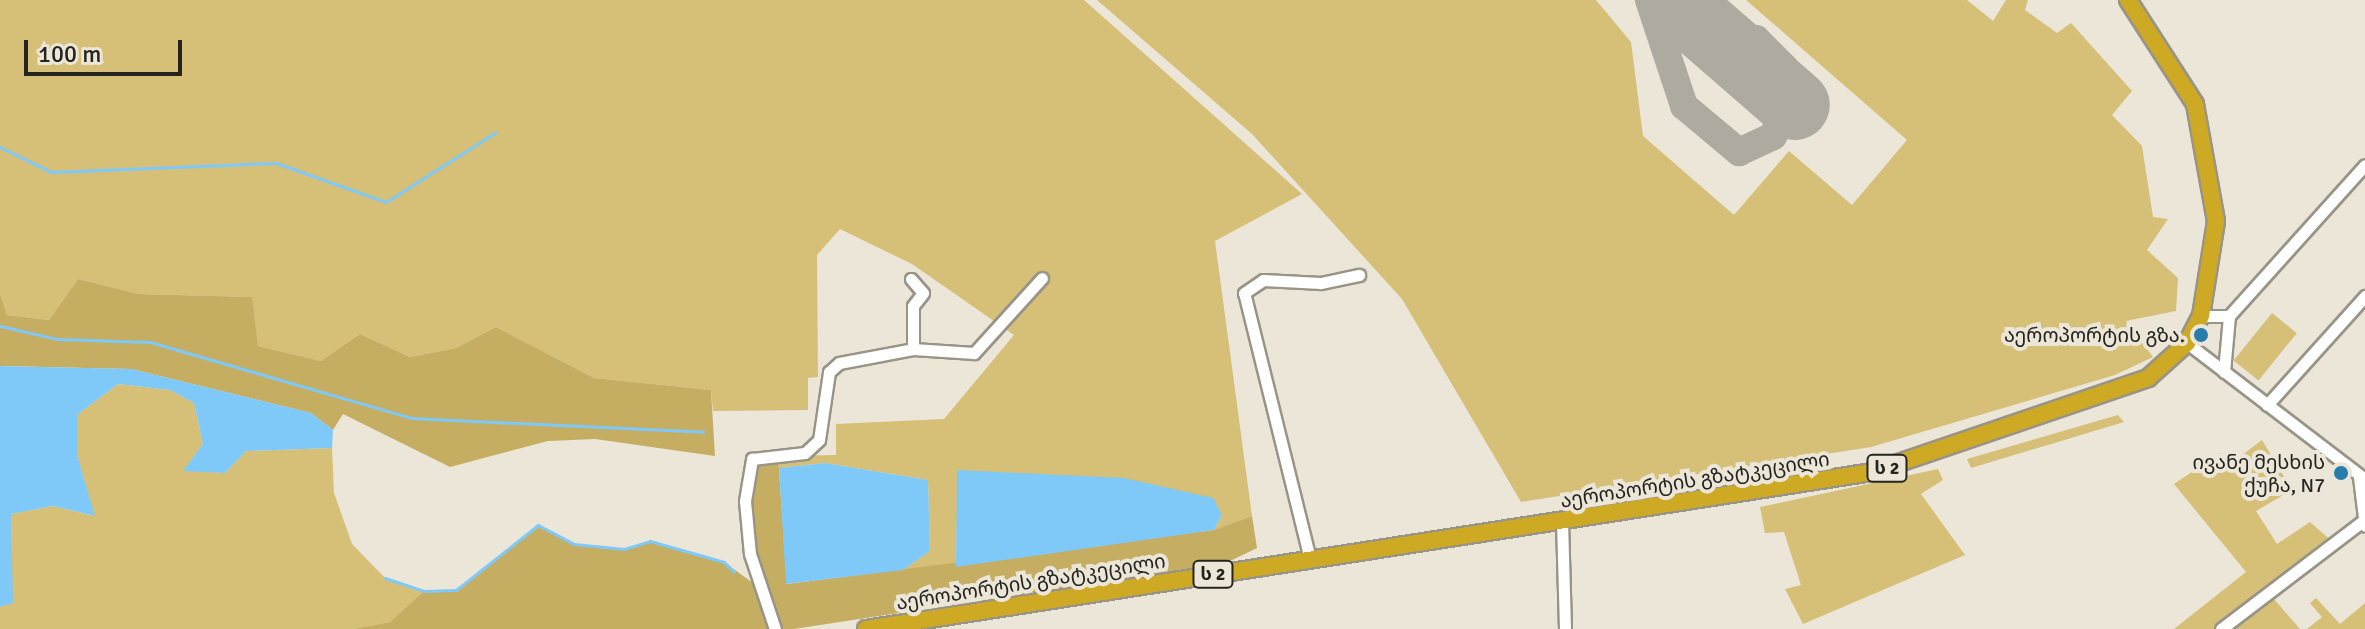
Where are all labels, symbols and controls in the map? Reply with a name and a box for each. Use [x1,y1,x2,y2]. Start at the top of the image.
scale bar [28,24,186,74]
text: 100 m [38,39,101,69]
place label: აეროპორტის გზა. [2004,323,2185,347]
marker: აეროპორტის გზა. [2192,326,2210,344]
street label: აეროპორტის გზატკეცილი [1559,447,1831,513]
place label: ივანე მესხის ქუჩა, N7 [2192,450,2325,497]
road number: ს 2 [1865,454,1909,482]
marker: ივანე მესხის ქუჩა, N7 [2332,464,2350,482]
street label: აეროპორტის გზატკეცილი [895,549,1167,615]
road number: ს 2 [1191,560,1235,588]

